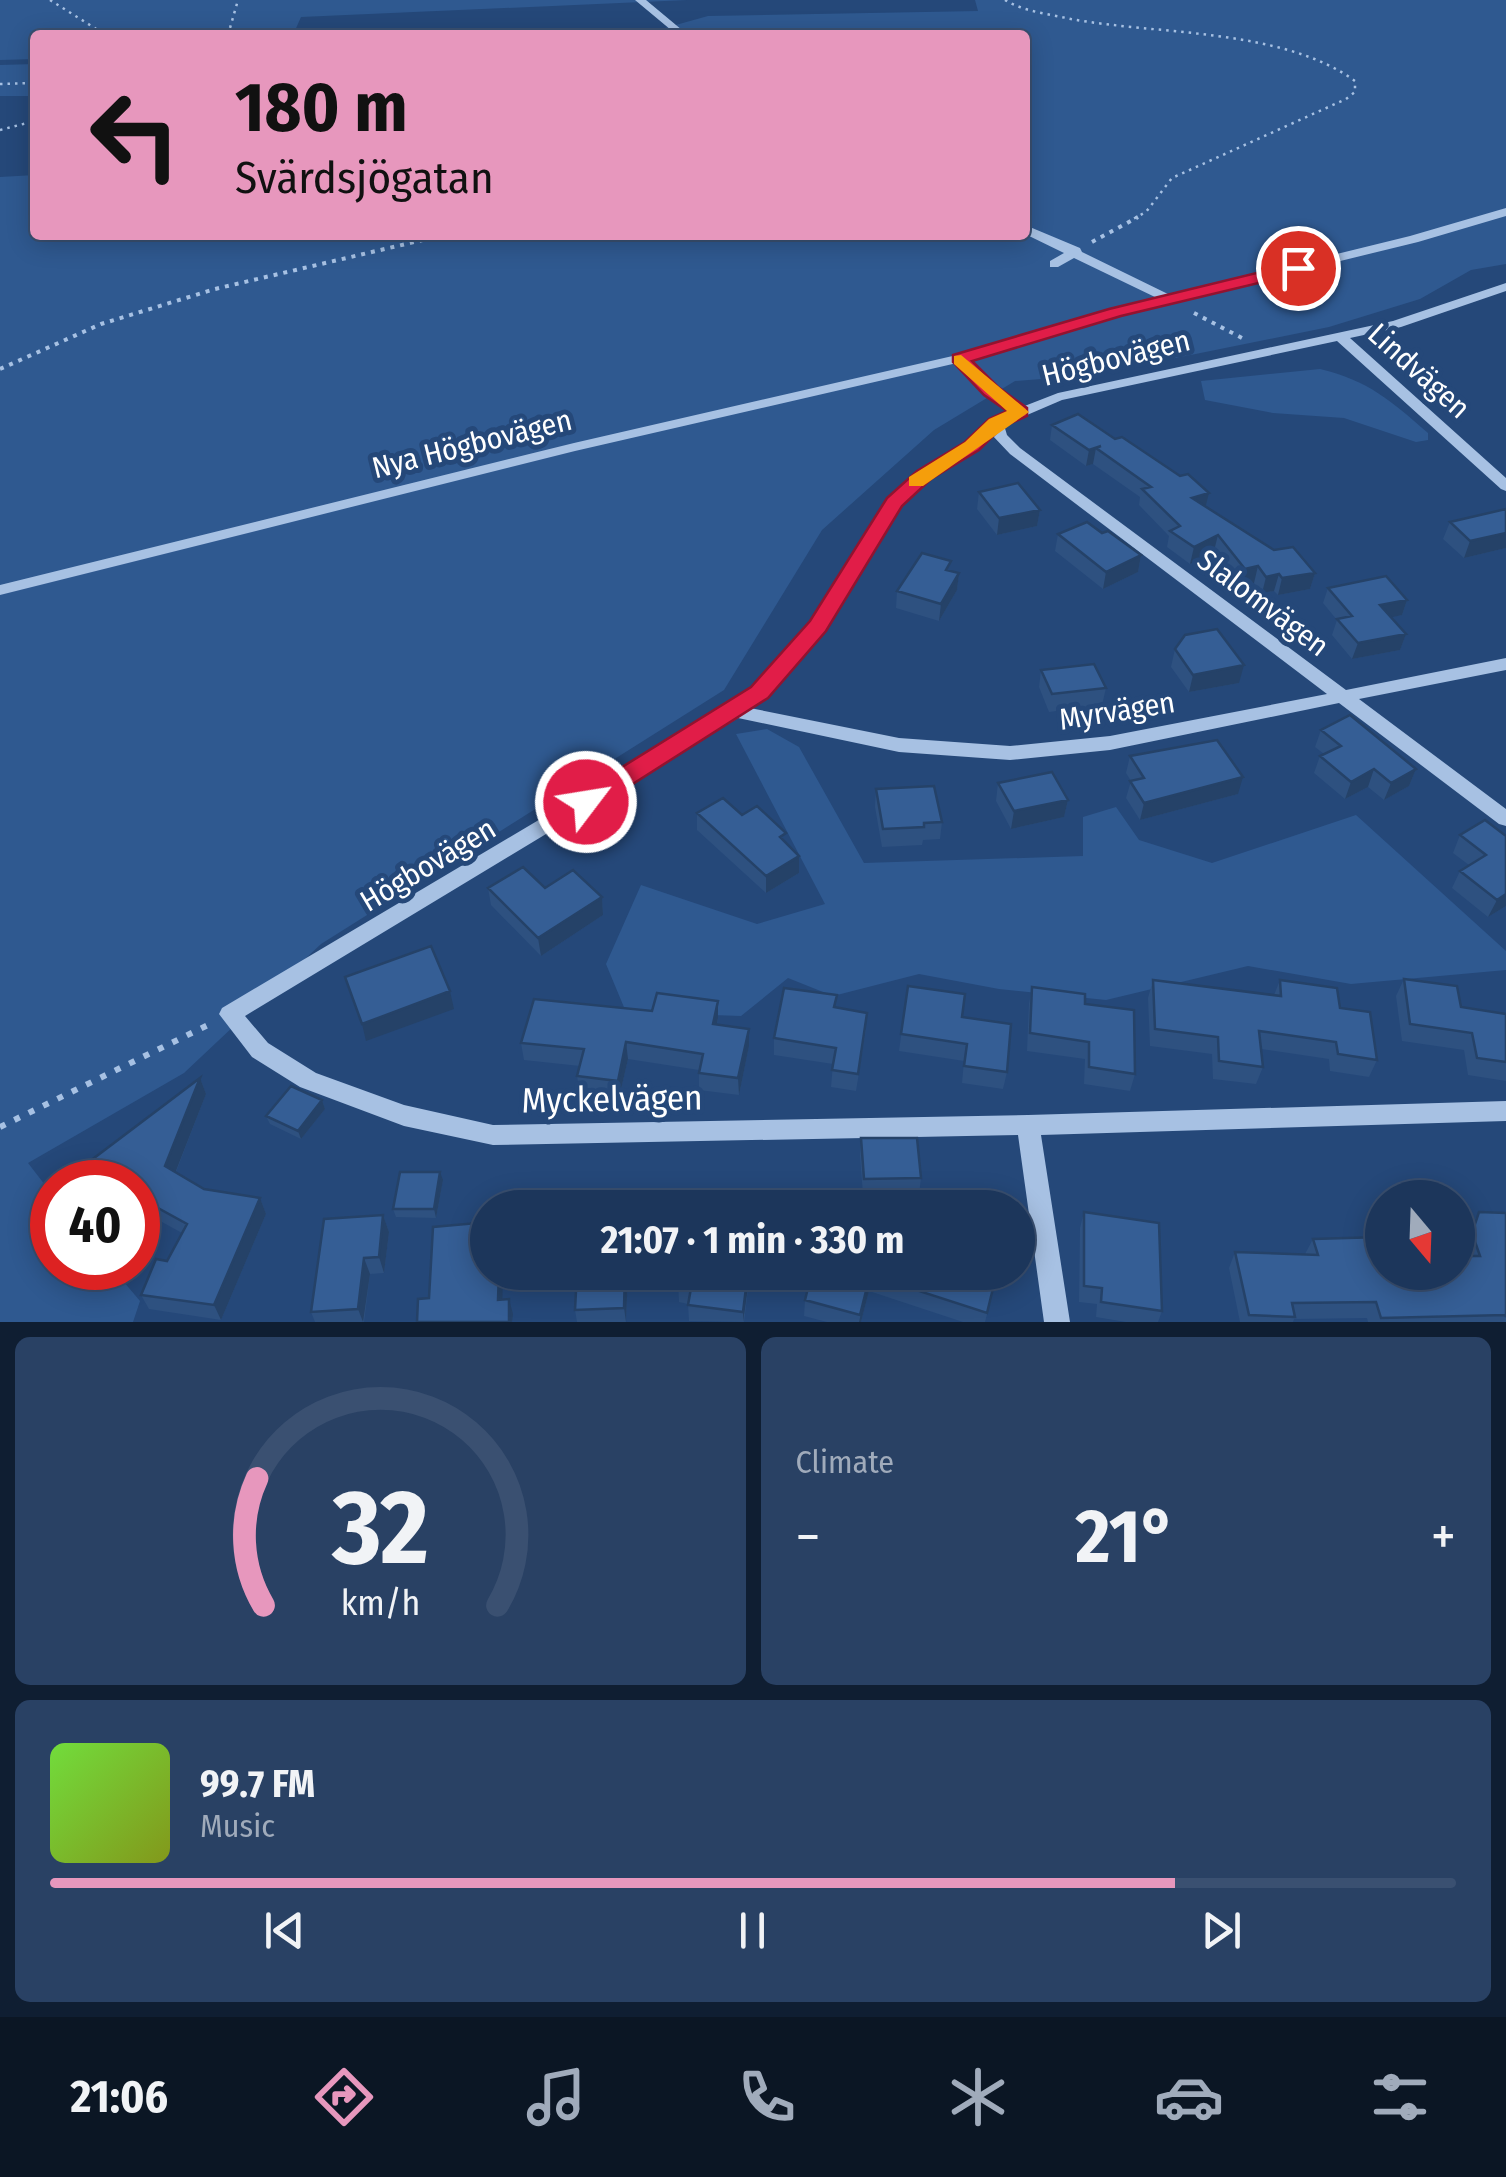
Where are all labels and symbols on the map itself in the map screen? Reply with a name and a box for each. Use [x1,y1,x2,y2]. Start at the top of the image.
pin [1256,226,1341,311]
street label: Lindvägen [1361,316,1477,426]
street label: Högbovägen [1038,322,1194,394]
street label: Nya Högbovägen [369,402,575,486]
street label: Slalomvägen [1190,542,1336,664]
street label: Myrvägen [1057,684,1177,738]
position arrow [534,750,638,854]
street label: Högbovägen [354,811,502,919]
street label: Myckelvägen [521,1076,703,1122]
speed limit sign: 40 [30,1160,160,1290]
north arrow [1365,1180,1475,1290]

